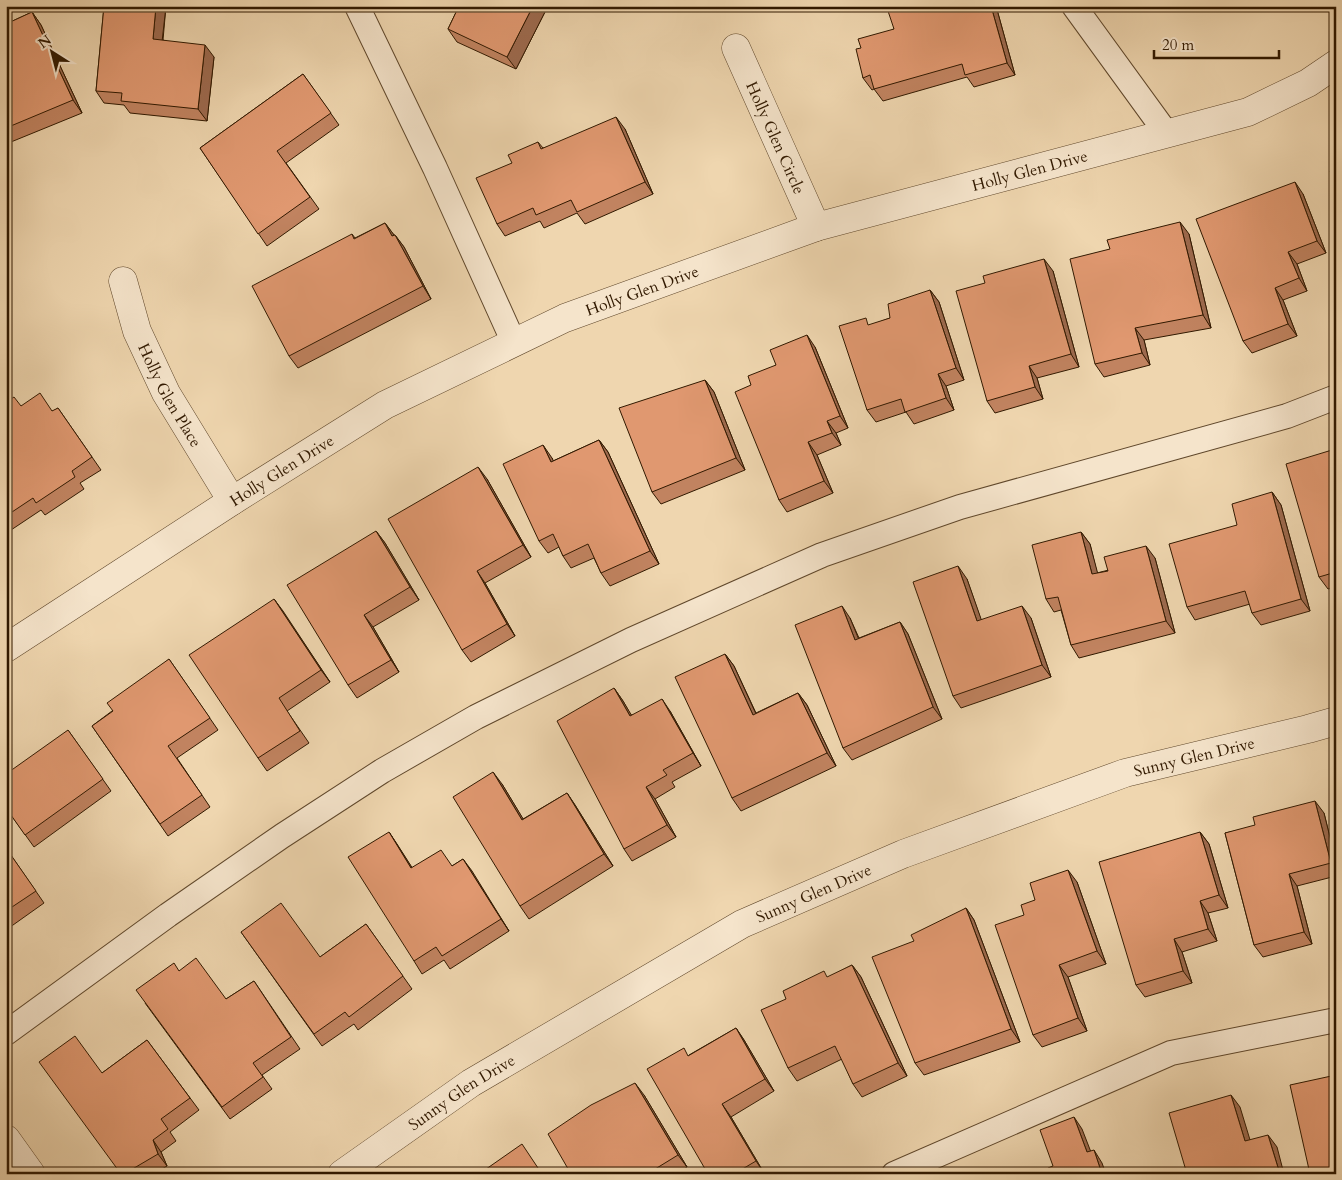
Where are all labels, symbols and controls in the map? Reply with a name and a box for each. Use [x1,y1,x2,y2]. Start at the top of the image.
north arrow [28,28,78,78]
scale bar [1154,28,1280,60]
text: N [34,31,55,53]
text: 20 m [1162,35,1194,55]
street label: Holly Glen Circle [740,78,810,198]
street label: Holly Glen Drive [969,145,1090,197]
street label: Holly Glen Drive [583,260,702,322]
street label: Holly Glen Place [132,340,207,452]
street label: Holly Glen Drive [226,430,338,512]
street label: Sunny Glen Drive [1132,732,1257,783]
street label: Sunny Glen Drive [753,859,875,929]
street label: Sunny Glen Drive [404,1050,519,1136]

